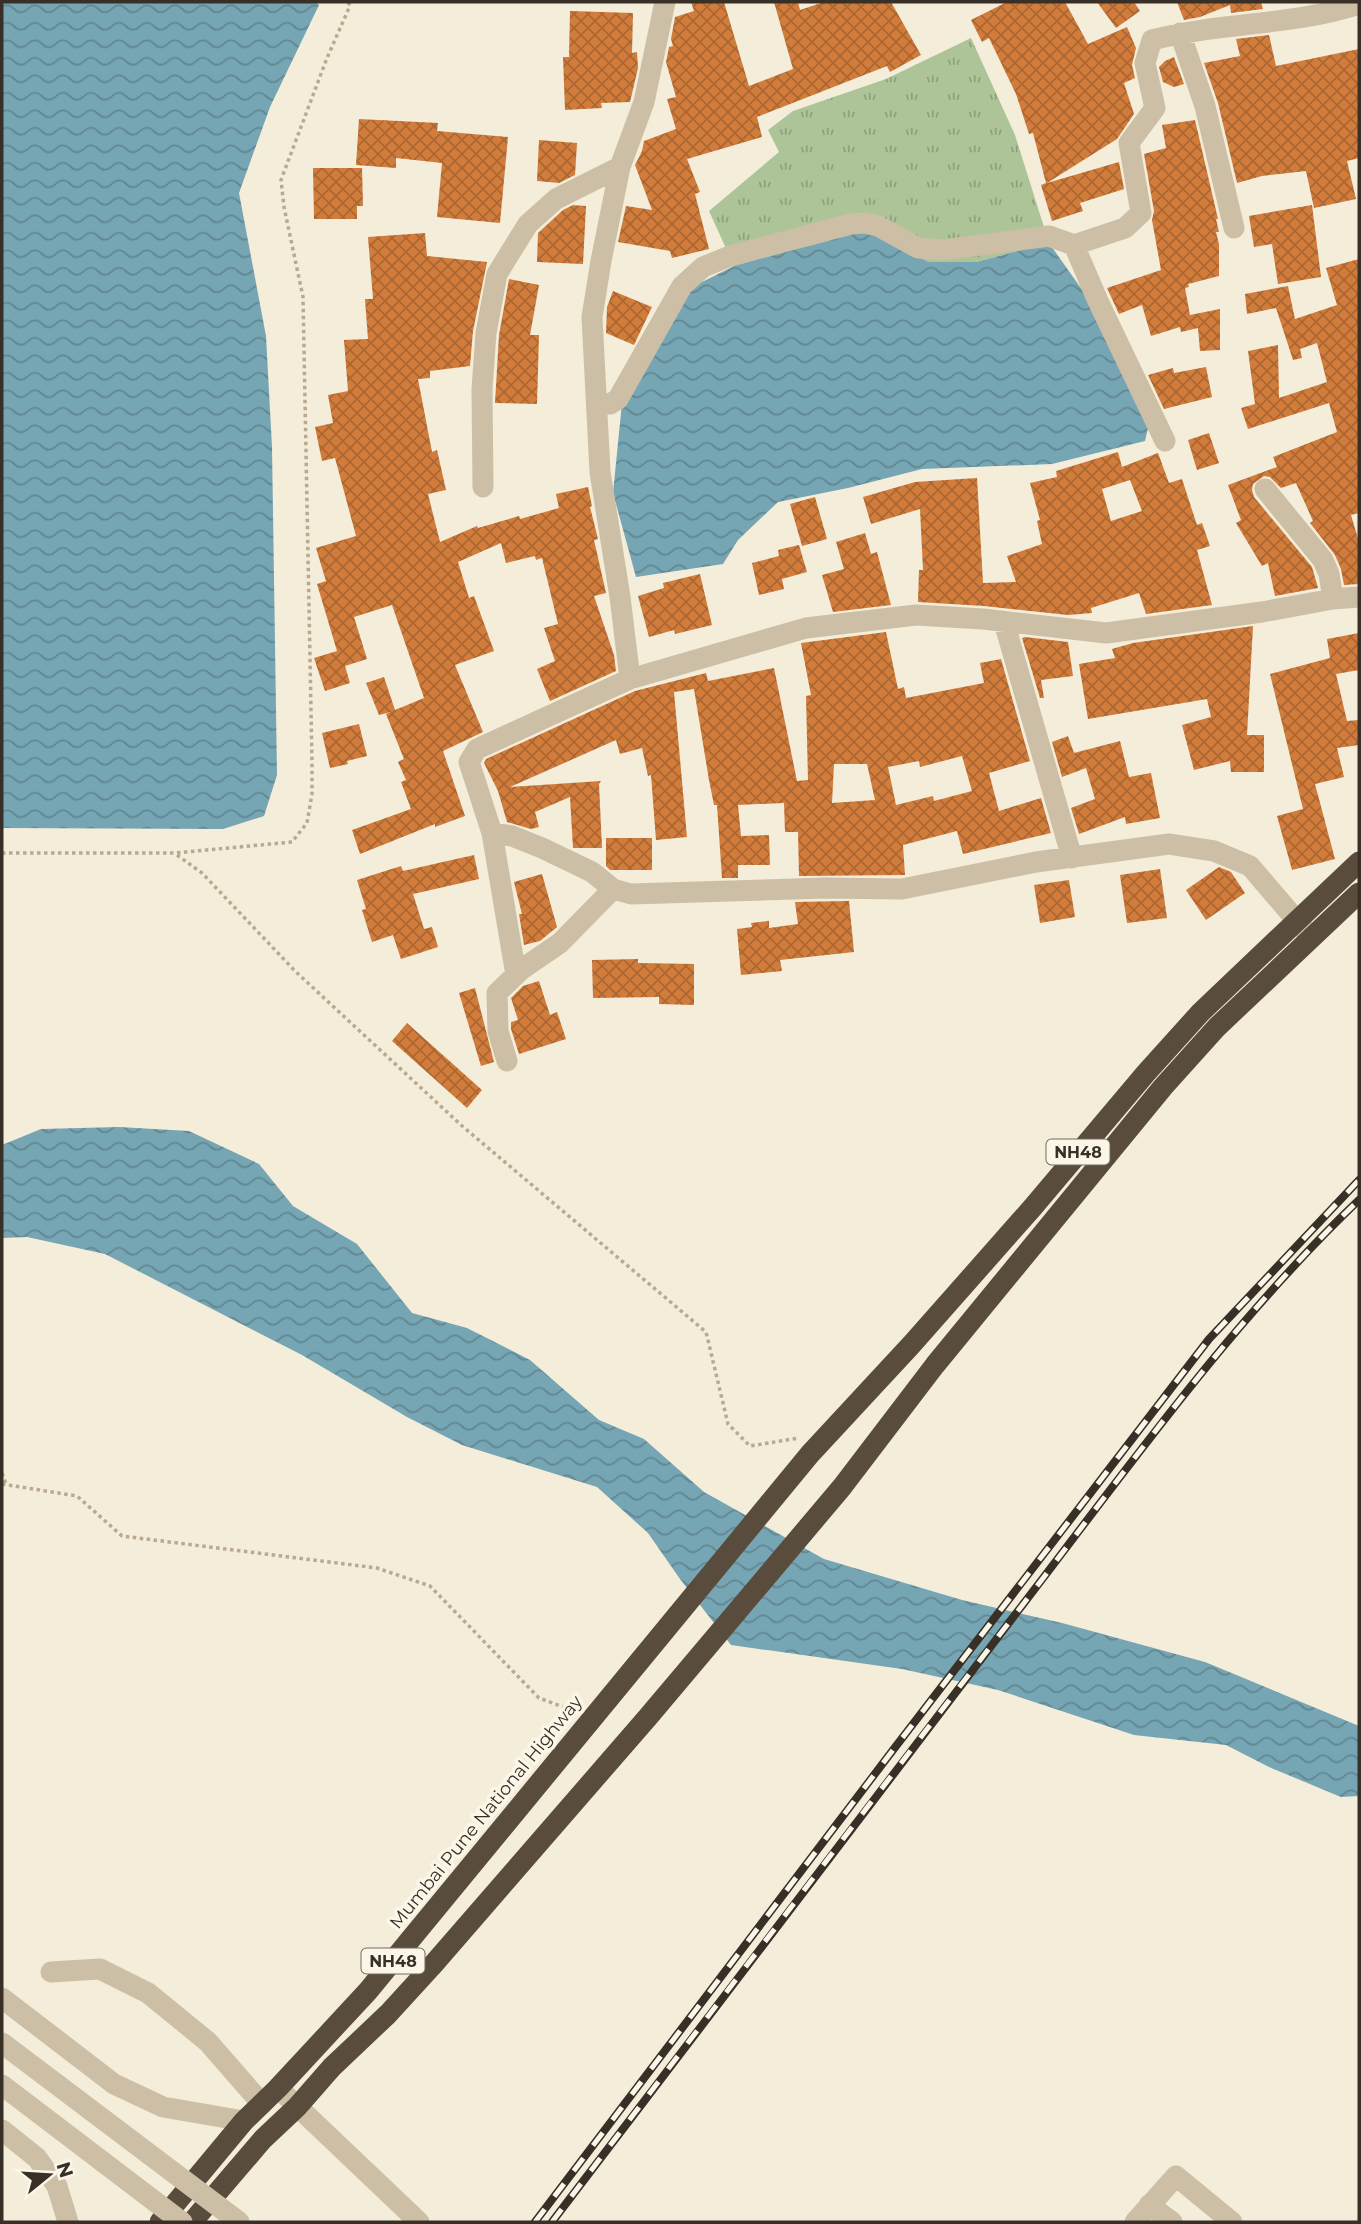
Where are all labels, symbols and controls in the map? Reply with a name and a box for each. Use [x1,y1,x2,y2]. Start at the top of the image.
road number: NH48 [1046,1140,1110,1164]
street label: Mumbai Pune National Highway [385,1691,587,1933]
road number: NH48 [362,1949,424,1974]
north arrow [14,2140,84,2210]
text: N [51,2159,78,2181]

